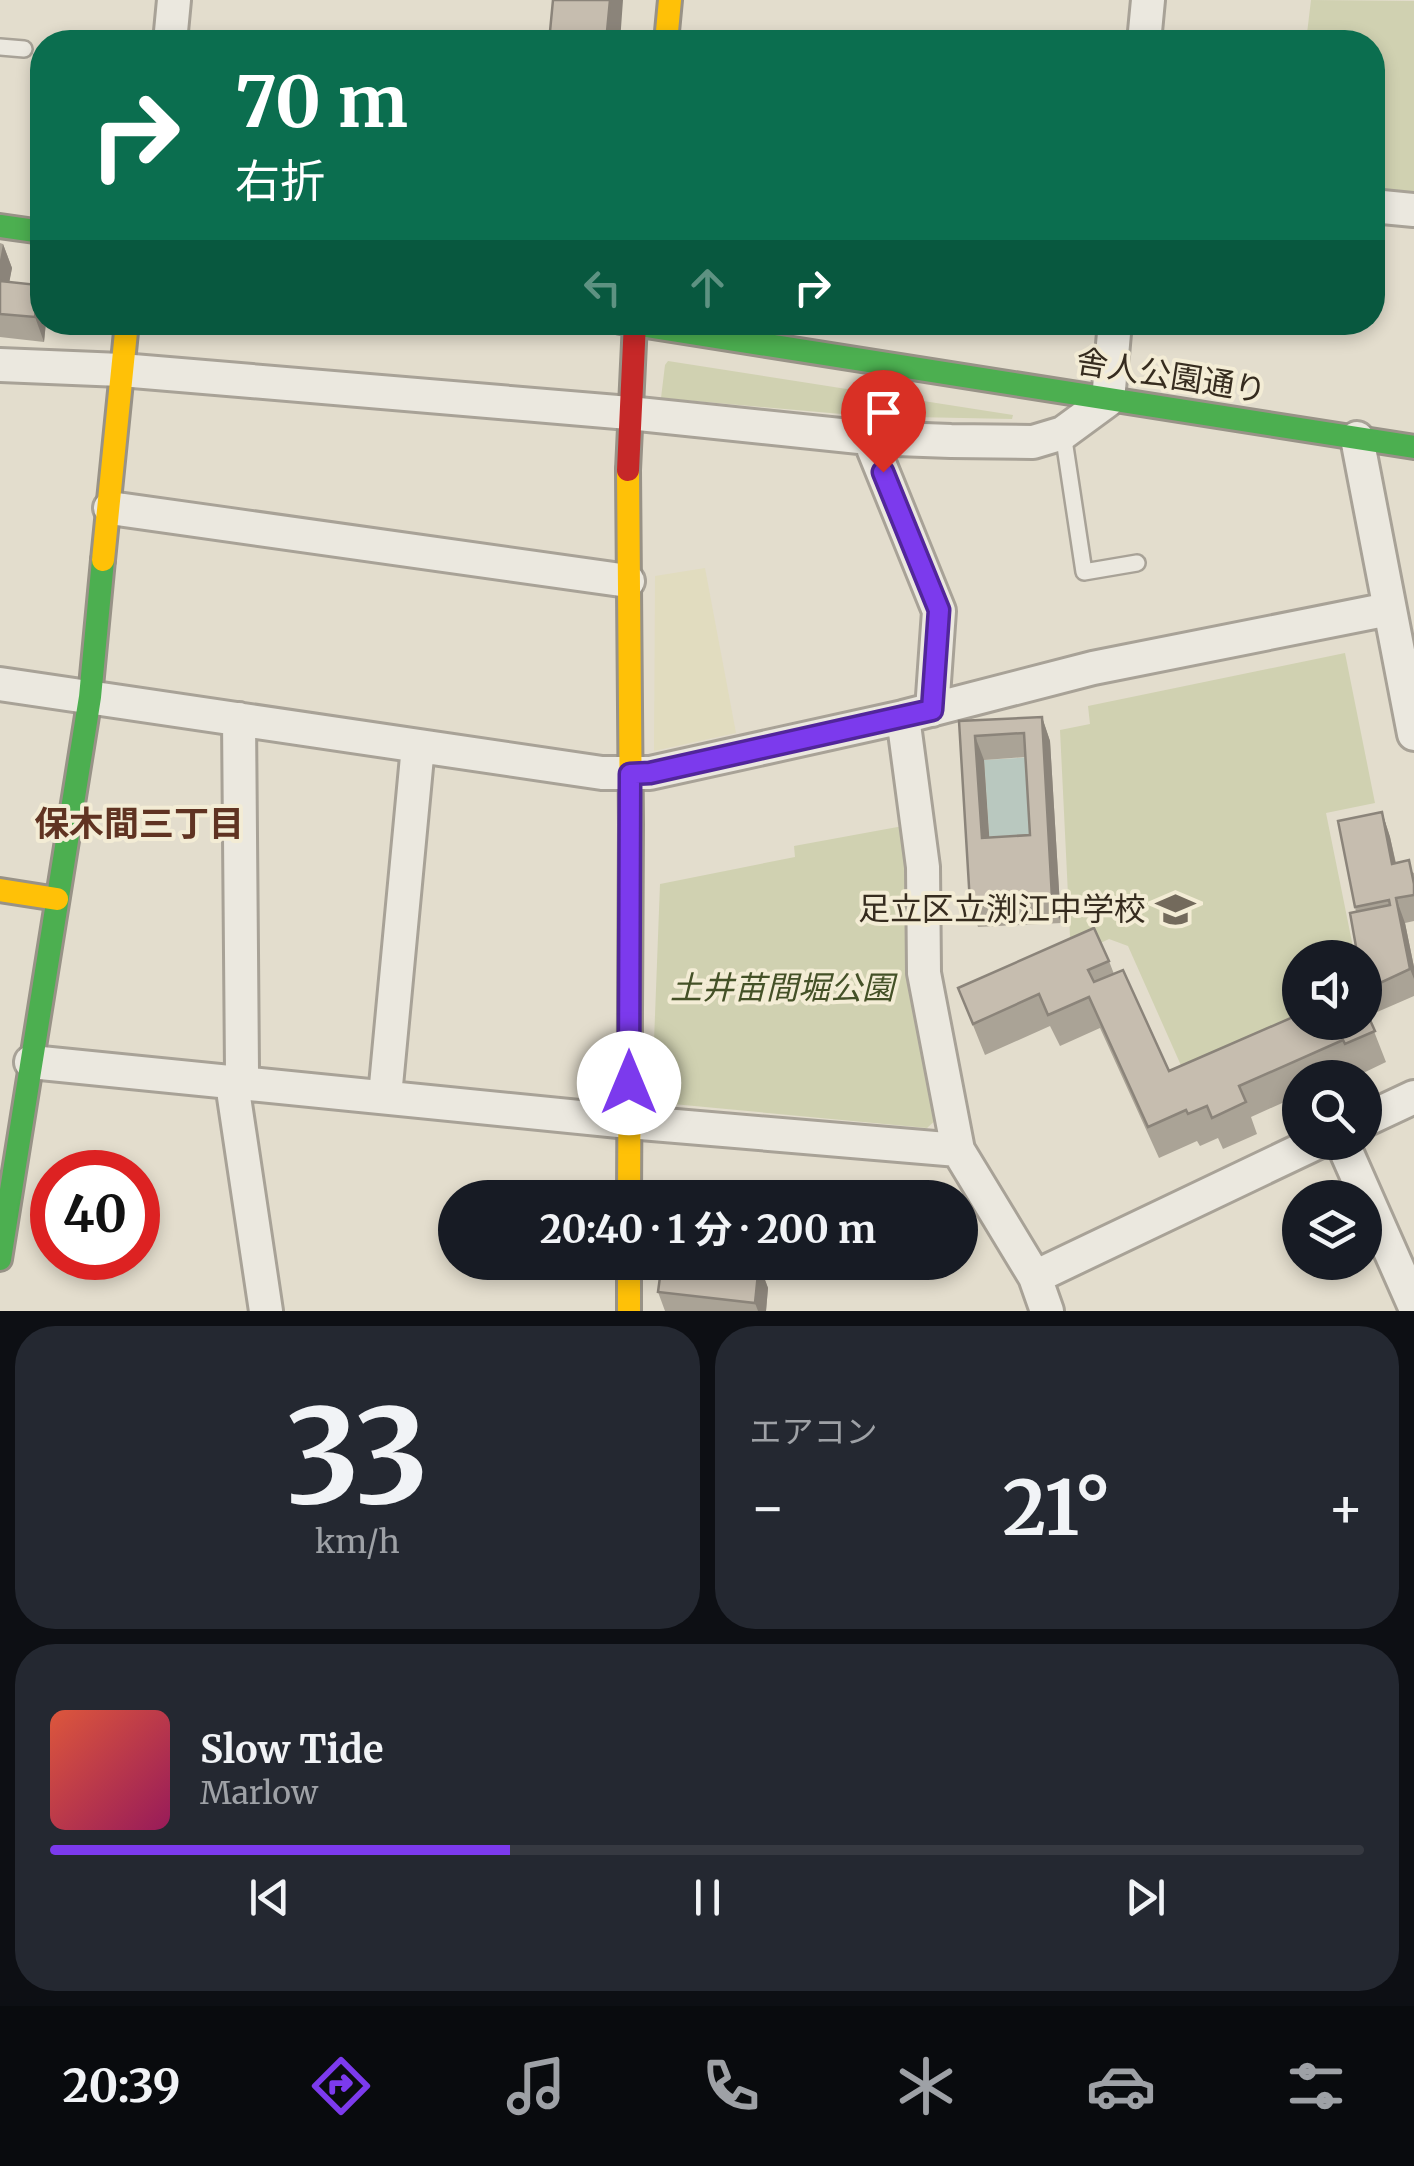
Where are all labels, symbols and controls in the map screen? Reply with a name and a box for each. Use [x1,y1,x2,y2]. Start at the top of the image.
text: 70 m [235,58,408,146]
icon: right [70,70,200,200]
text: 右折 [235,153,325,209]
icon: left [575,260,630,315]
icon: ahead [680,260,735,315]
icon: right [785,260,840,315]
street label: 舎人公園通り [1073,341,1269,411]
pin [841,370,926,473]
icon: arrive [856,385,911,440]
district label: 保木間三丁目 [34,802,244,846]
school or university icon: 足立区立渕江中学校 [1155,888,1197,930]
place label: 足立区立渕江中学校 [858,889,1146,929]
map controls [1282,940,1382,1280]
button: sound [1282,940,1382,1040]
park label: 土井苗間堀公園 [670,968,898,1008]
position arrow [577,1031,681,1135]
button: search [1282,1060,1382,1160]
speed limit sign: 40 [30,1150,160,1280]
button: layers [1282,1180,1382,1280]
text: 20:40 · 1 分 · 200 m [540,1206,876,1253]
text: 33 [285,1375,429,1538]
text: エアコン [750,1412,878,1452]
text: 21° [1003,1461,1111,1555]
text: − [750,1473,786,1542]
text: + [1327,1473,1364,1542]
text: km/h [315,1522,400,1562]
text: Slow Tide [200,1726,384,1773]
text: Marlow [200,1773,318,1813]
icon: previous [242,1870,297,1925]
icon: pause [680,1870,735,1925]
icon: next [1118,1870,1173,1925]
icon: directions [306,2051,376,2121]
icon: music [501,2051,571,2121]
icon: phone [696,2051,766,2121]
icon: climate [891,2051,961,2121]
icon: car [1086,2051,1156,2121]
icon: filters [1281,2051,1351,2121]
text: 20:39 [63,2058,180,2114]

